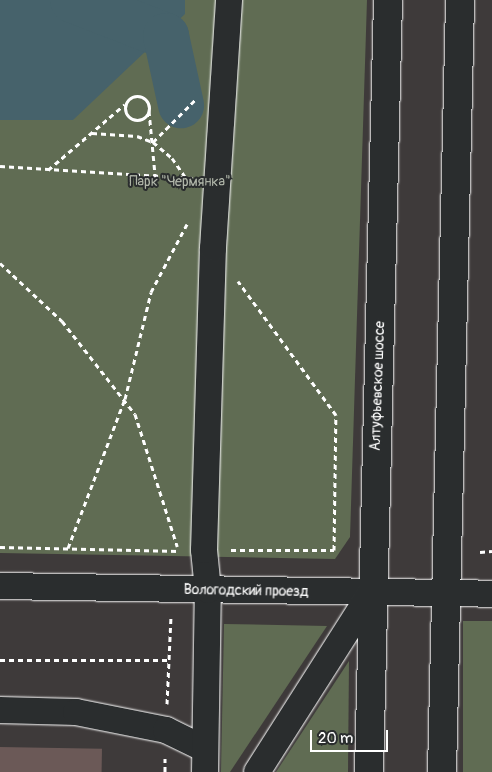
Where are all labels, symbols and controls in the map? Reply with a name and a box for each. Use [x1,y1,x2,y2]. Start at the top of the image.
park label: Парк "Чермянка" [129,174,231,190]
street label: Алтуфьевское шоссе [367,321,389,451]
street label: Вологодский проезд [184,582,308,600]
scale bar [312,720,390,752]
text: 20 m [318,729,353,748]

